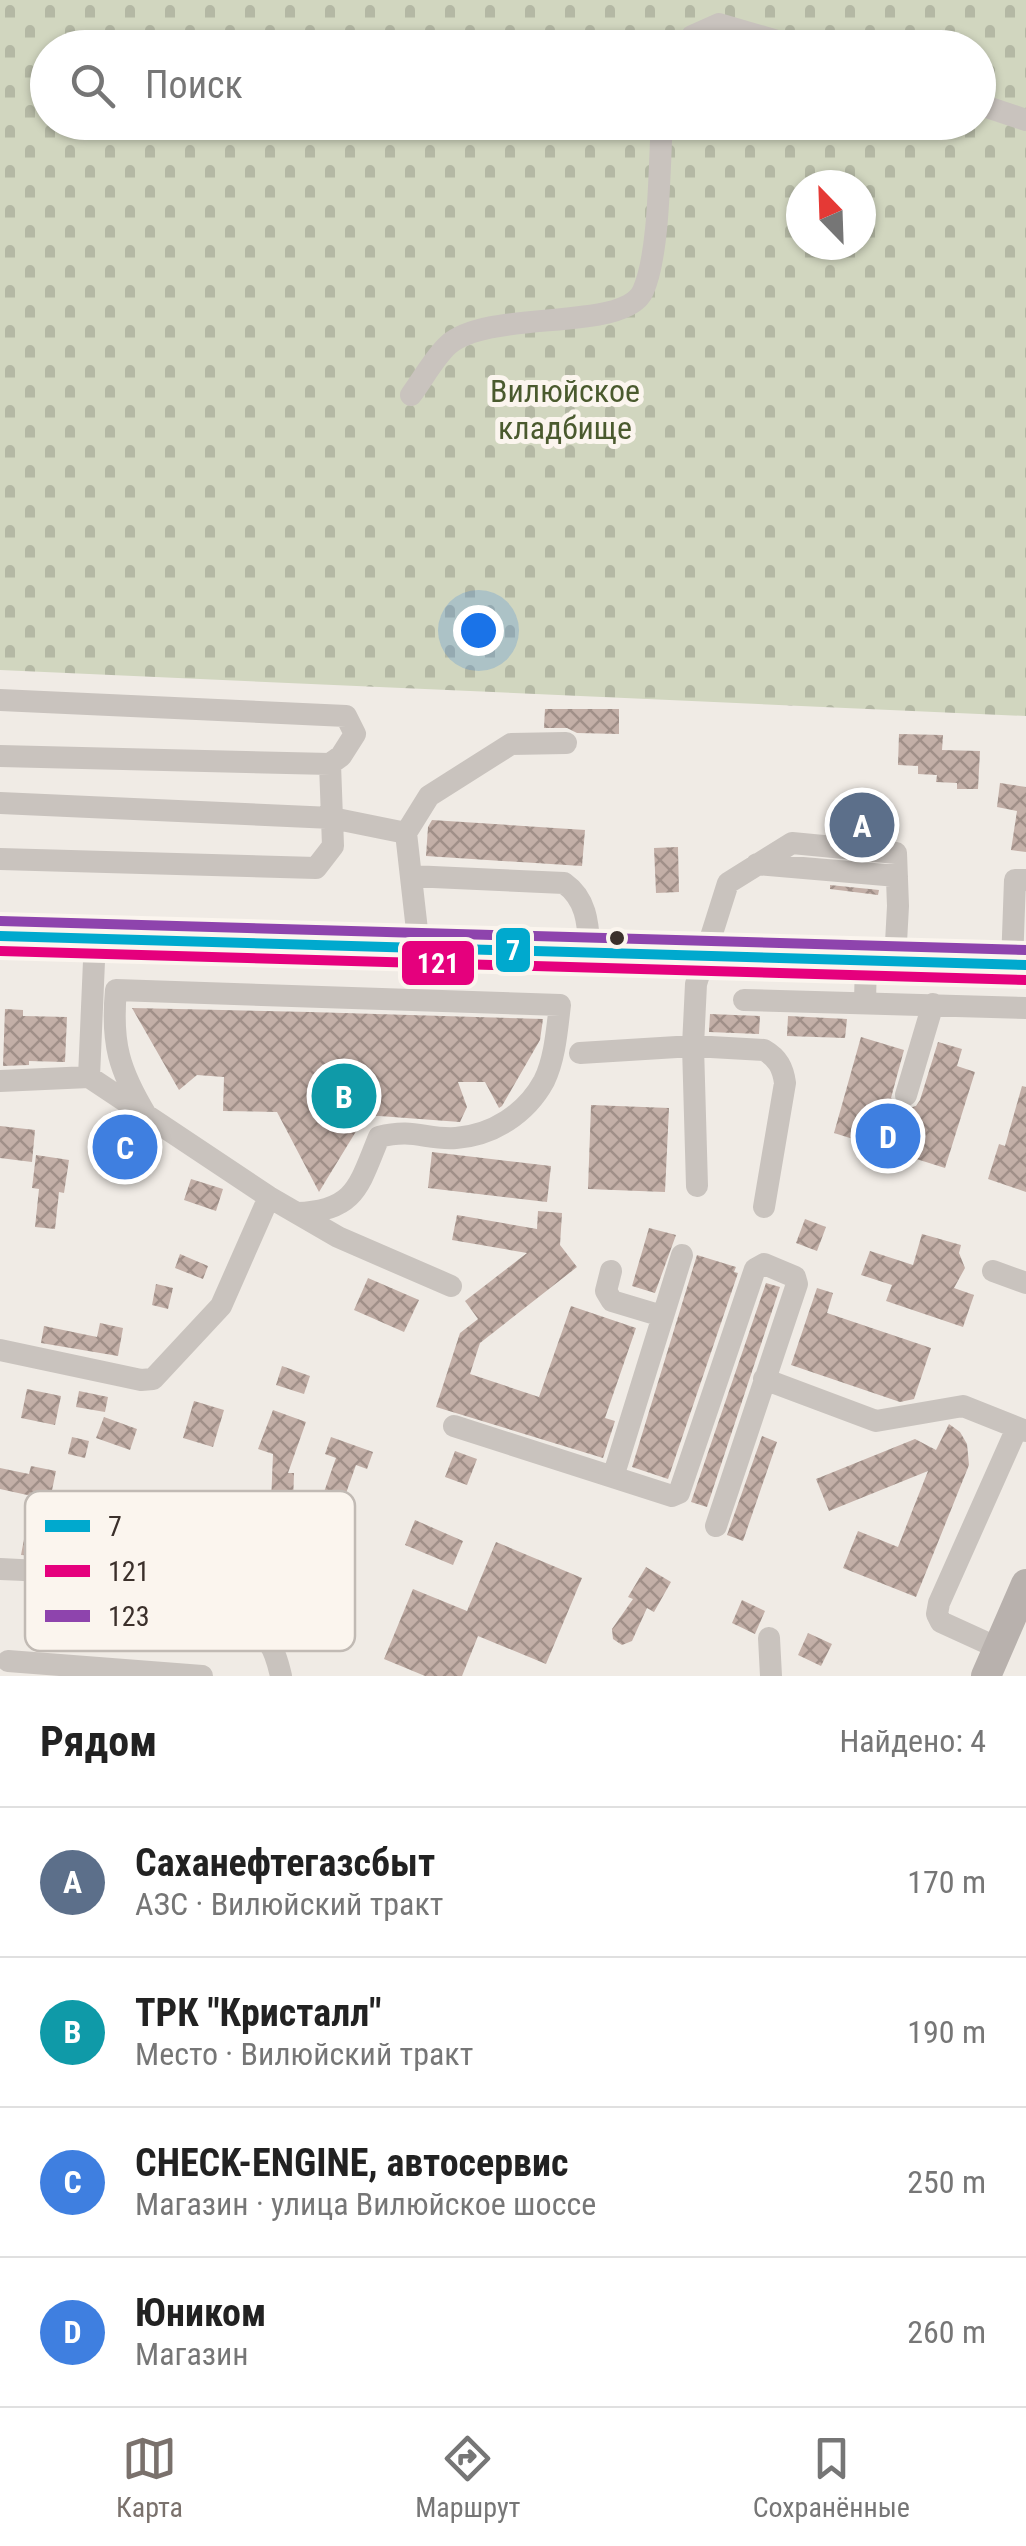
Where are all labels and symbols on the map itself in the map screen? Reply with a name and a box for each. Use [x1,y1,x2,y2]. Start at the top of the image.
north arrow [786,170,876,260]
park label: Вилюйское кладбище [490,372,640,447]
your location [453,605,504,656]
pin: A [830,788,894,862]
line badge: 7 [494,926,532,974]
unlabelled marker [607,928,627,948]
text: 7 [506,934,520,967]
line badge: 121 [400,939,476,987]
text: 121 [417,947,459,980]
pin: B [312,1058,376,1134]
pin: D [856,1098,920,1174]
pin: C [92,1110,158,1184]
legend [25,1491,355,1651]
text: 7 [108,1510,122,1543]
text: 121 [108,1555,149,1588]
text: 123 [108,1600,149,1633]

